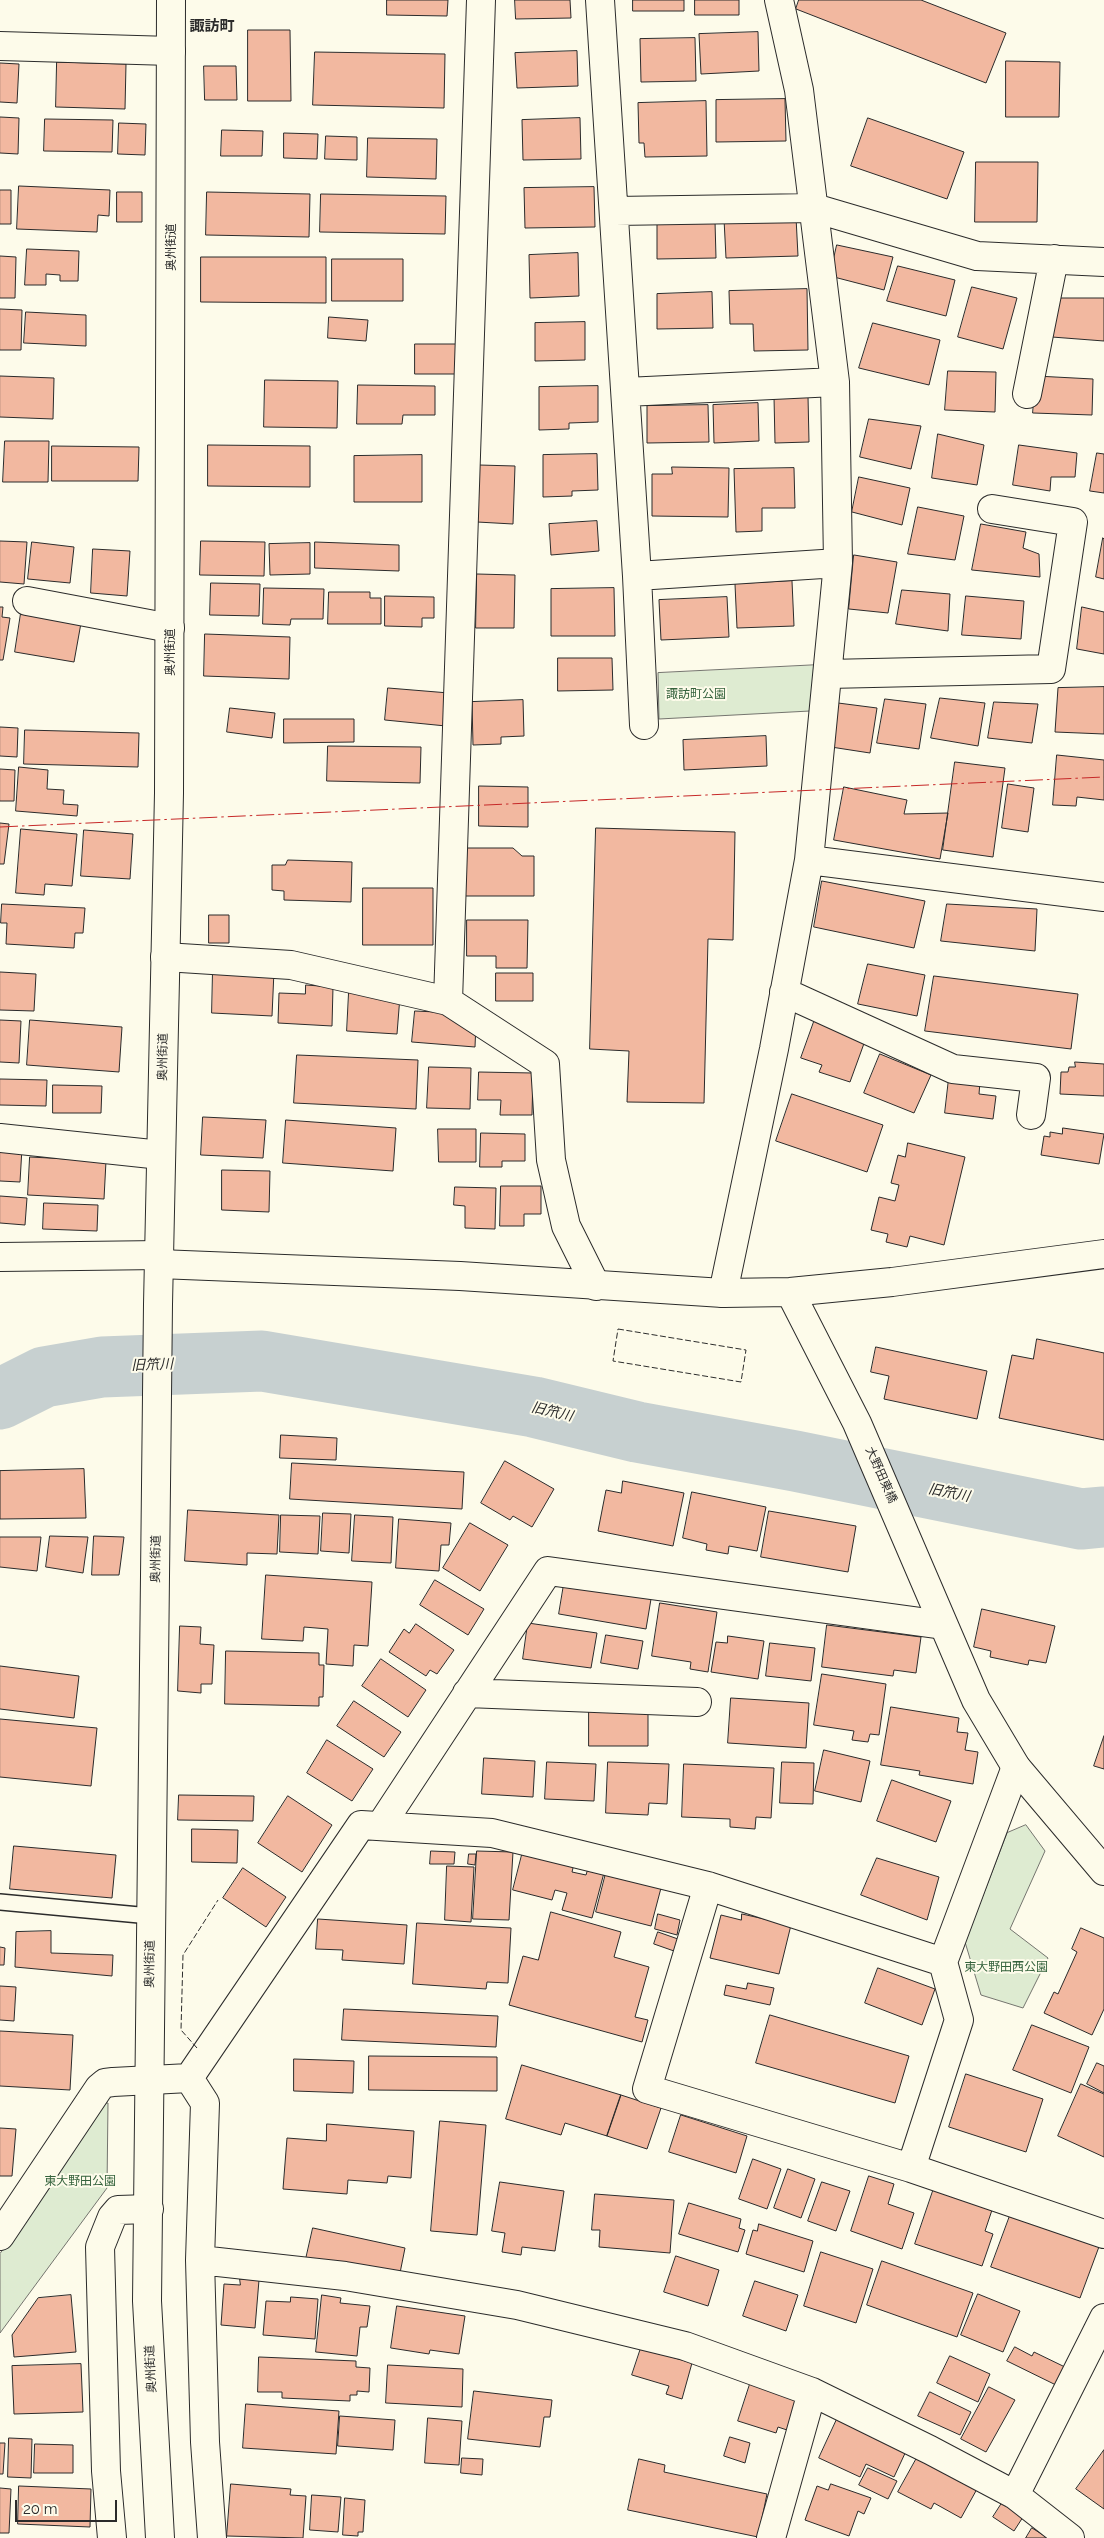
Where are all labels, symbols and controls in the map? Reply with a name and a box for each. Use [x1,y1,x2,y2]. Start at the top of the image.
district label: 諏訪町 [190,17,234,35]
street label: 奥州街道 [164,223,178,271]
street label: 奥州街道 [163,628,177,676]
park label: 諏訪町公園 [666,687,726,701]
street label: 奥州街道 [155,1033,171,1081]
water label: 旧笊川 [131,1356,173,1374]
water label: 旧笊川 [530,1399,574,1425]
street label: 大野田東橋 [862,1445,900,1505]
water label: 旧笊川 [927,1481,971,1505]
street label: 奥州街道 [148,1535,164,1583]
street label: 奥州街道 [142,1940,158,1988]
park label: 東大野田西公園 [964,1960,1048,1974]
park label: 東大野田公園 [44,2174,116,2188]
street label: 奥州街道 [143,2345,159,2393]
scale bar [18,2490,120,2522]
text: 20 m [23,2500,58,2518]

